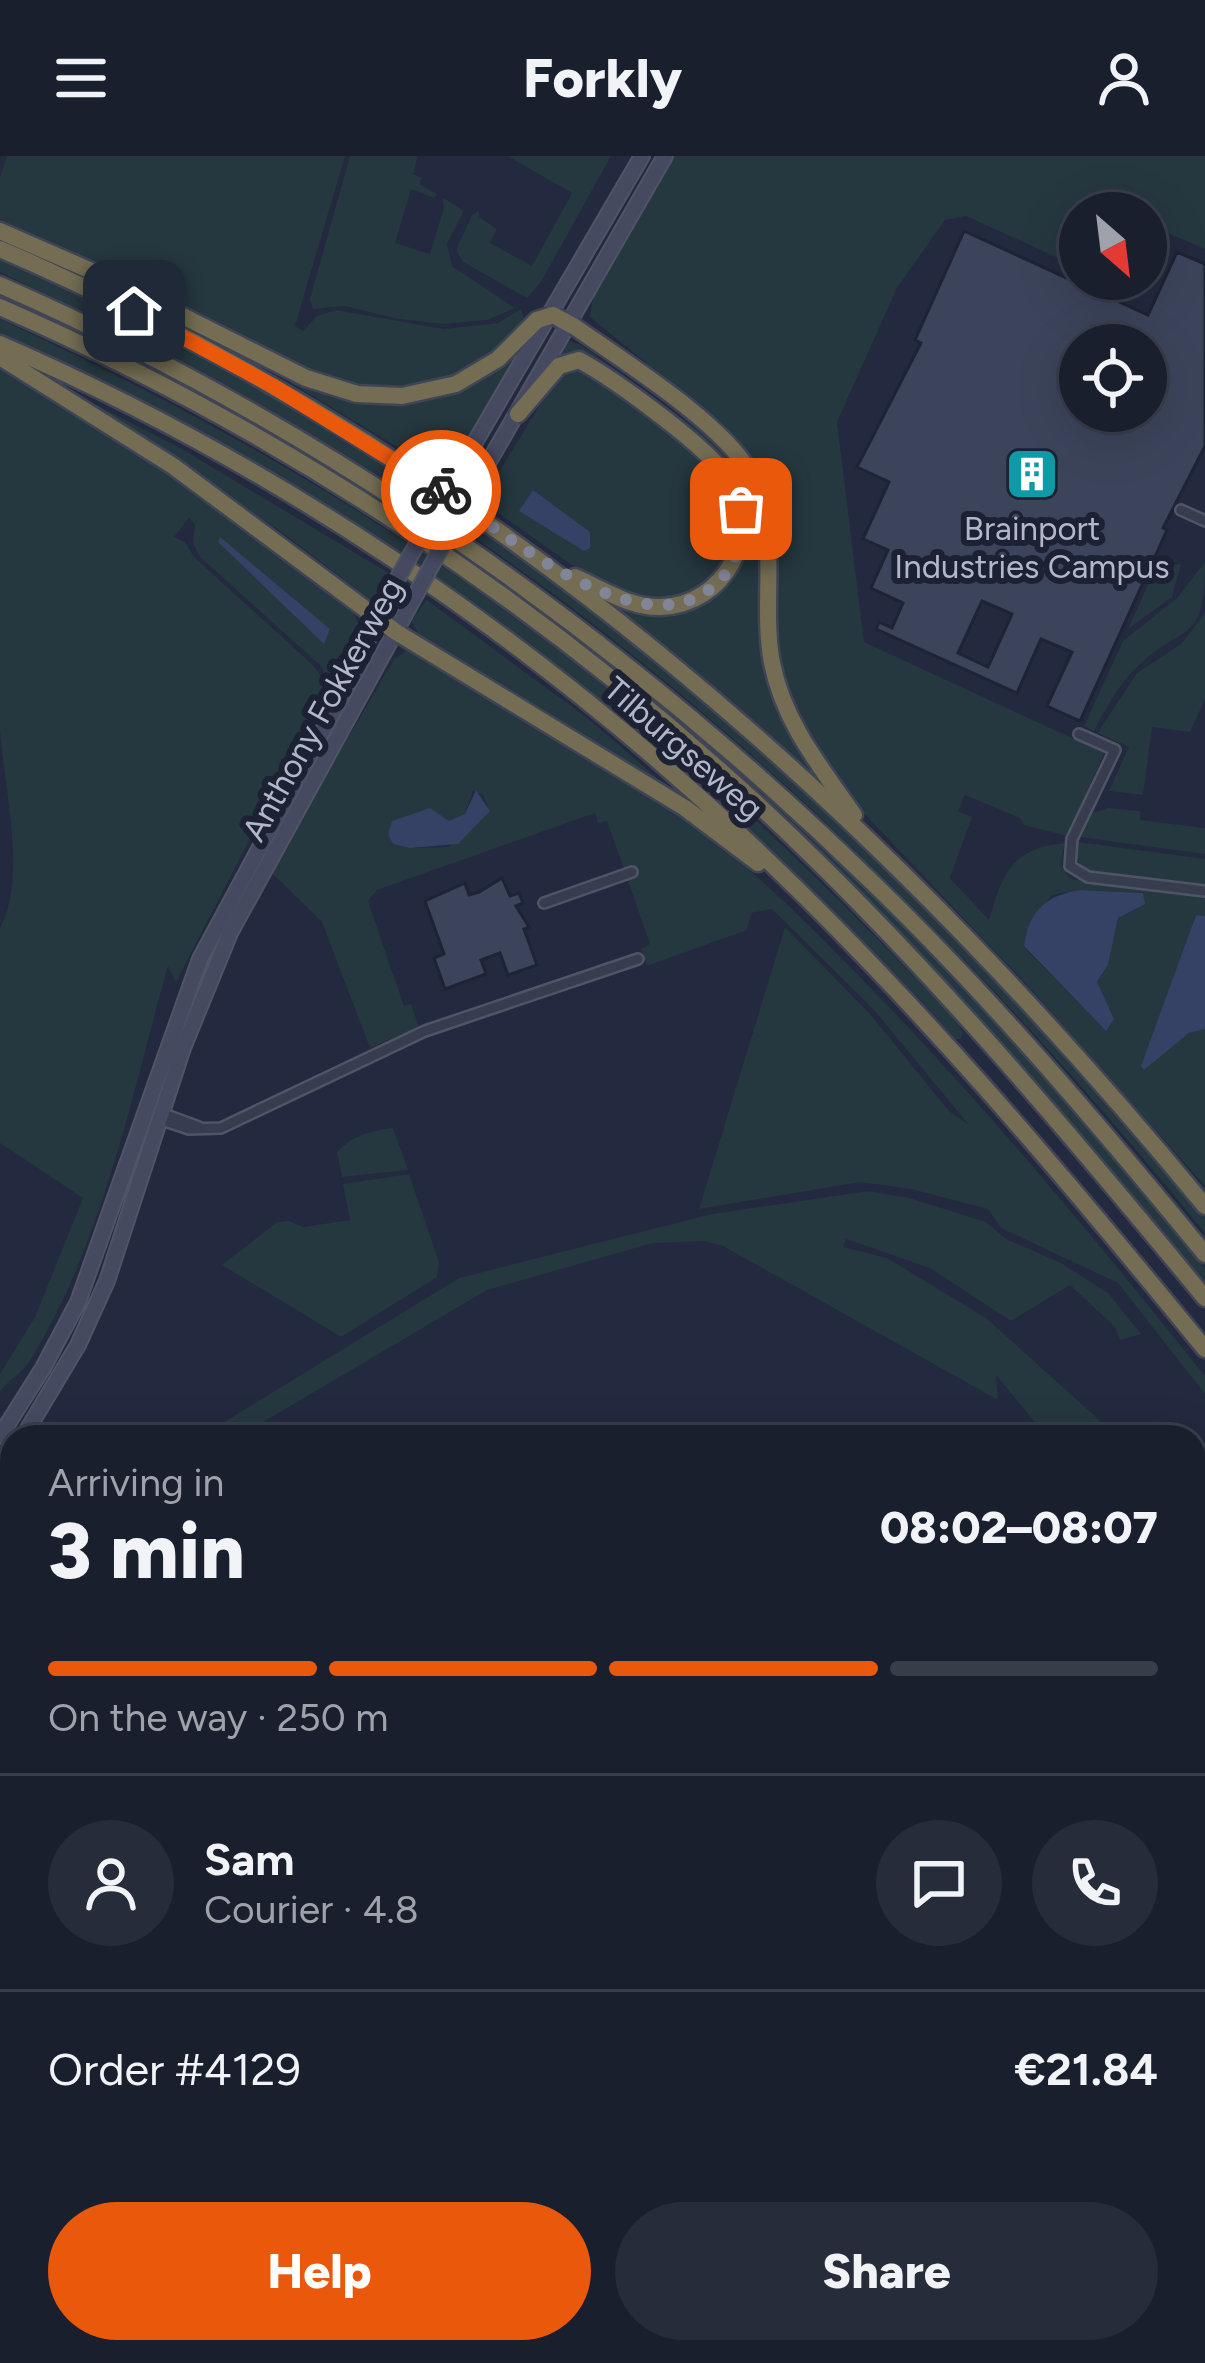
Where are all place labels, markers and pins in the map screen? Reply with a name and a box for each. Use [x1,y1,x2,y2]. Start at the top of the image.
pin [83,260,185,362]
building icon: Brainport Industries Campus [1004,446,1060,502]
pin [690,458,792,560]
place label: Brainport Industries Campus [894,509,1170,586]

